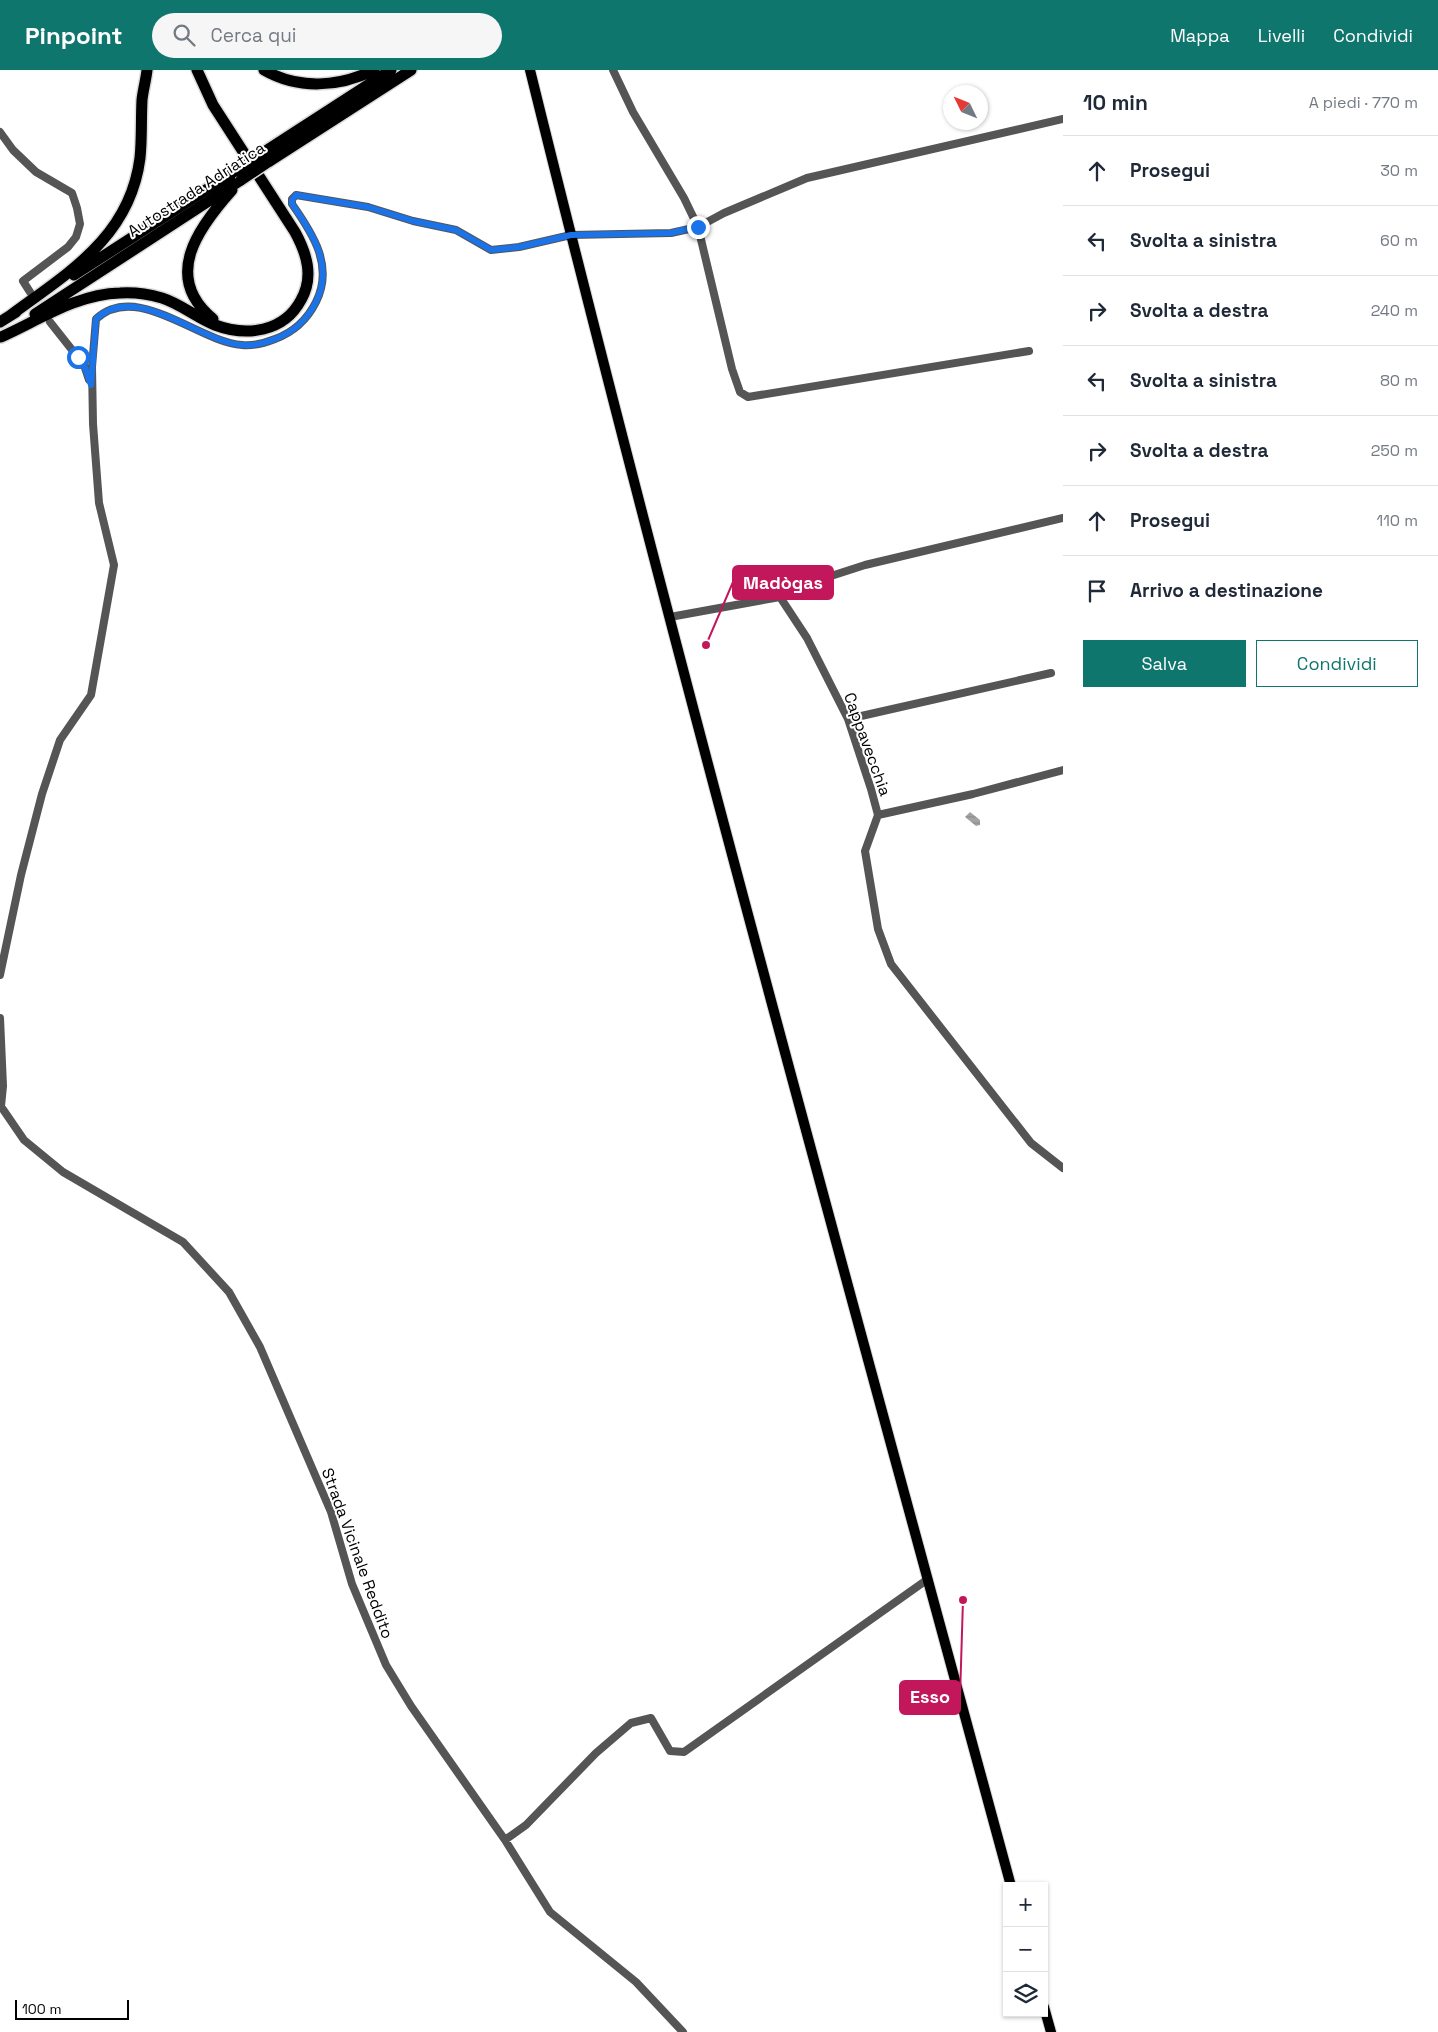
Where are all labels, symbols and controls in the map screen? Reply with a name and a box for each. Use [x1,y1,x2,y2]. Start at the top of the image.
search box [152,13,502,58]
text: Pinpoint [25,20,122,51]
icon: search [170,21,198,49]
text: Cerca qui [210,23,296,48]
text: Mappa [1170,24,1230,47]
text: Livelli [1258,24,1305,47]
text: Condividi [1333,24,1413,47]
north arrow [943,85,988,130]
text: 10 min [1083,89,1148,116]
text: A piedi · 770 m [1309,92,1418,113]
street label: Autostrada Adriatica [124,137,269,242]
icon: ahead [1083,157,1111,185]
text: Prosegui [1130,158,1210,183]
text: 30 m [1380,160,1418,181]
route end [687,216,710,239]
icon: left [1083,227,1111,255]
text: Svolta a sinistra [1130,228,1277,253]
text: 60 m [1380,230,1418,251]
icon: right [1083,297,1111,325]
text: Svolta a destra [1130,298,1268,323]
text: 240 m [1371,300,1418,321]
route start [67,346,90,369]
icon: left [1083,367,1111,395]
text: Svolta a sinistra [1130,368,1277,393]
text: 80 m [1380,370,1418,391]
icon: right [1083,437,1111,465]
text: Svolta a destra [1130,438,1268,463]
text: 250 m [1371,440,1418,461]
icon: ahead [1083,507,1111,535]
text: Prosegui [1130,508,1210,533]
text: 110 m [1376,510,1418,531]
callout: Madògas [733,566,833,599]
text: Madògas [743,571,823,594]
icon: arrive [1083,577,1111,605]
text: Arrivo a destinazione [1130,578,1323,603]
button: Salva [1083,640,1246,687]
button: Condividi [1256,640,1418,687]
street label: Cappavecchia [839,690,896,799]
street label: Strada Vicinale Reddito [317,1465,398,1641]
callout: Esso [900,1681,960,1714]
text: Esso [910,1685,950,1708]
map controls [1003,1882,1048,2017]
button: + [1003,1882,1048,1927]
button: − [1003,1927,1048,1972]
button: layers [1003,1972,1048,2017]
scale bar [15,1997,129,2020]
text: 100 m [22,2000,61,2018]

